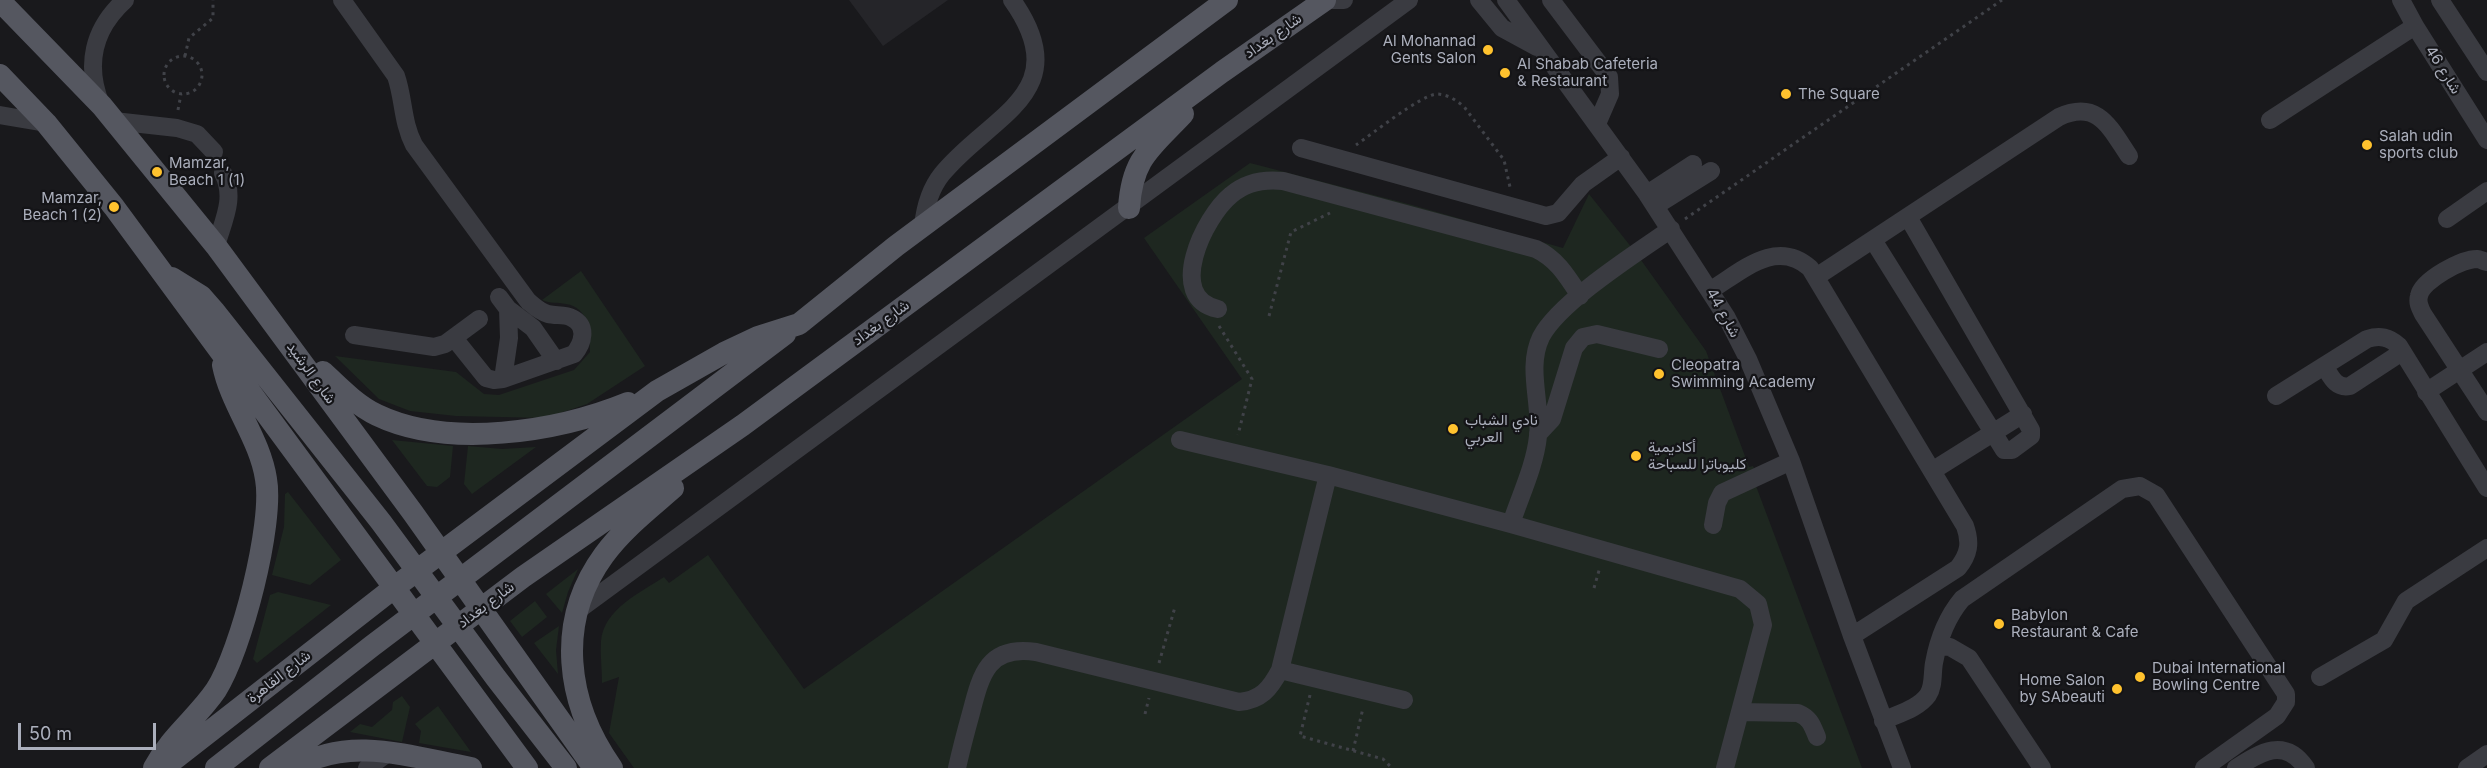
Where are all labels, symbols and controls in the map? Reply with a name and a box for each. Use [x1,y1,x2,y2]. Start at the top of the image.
street label: شارع بغداد [1241,10,1305,62]
place label: Al Mohannad Gents Salon [1383,32,1476,67]
marker: Al Mohannad Gents Salon [1481,43,1495,57]
street label: شارع 46 [2421,43,2465,97]
place label: Al Shabab Cafeteria & Restaurant [1517,55,1658,90]
marker: Al Shabab Cafeteria & Restaurant [1498,66,1512,80]
place label: The Square [1798,85,1880,103]
marker: The Square [1779,87,1793,101]
place label: Salah udin sports club [2379,127,2458,162]
marker: Salah udin sports club [2360,138,2374,152]
place label: Mamzar, Beach 1 (1) [169,154,245,189]
marker: Mamzar, Beach 1 (1) [150,165,164,179]
place label: Mamzar, Beach 1 (2) [23,189,102,224]
marker: Mamzar, Beach 1 (2) [107,200,121,214]
street label: شارع 44 [1702,285,1744,341]
street label: شارع بغداد [849,296,913,350]
street label: شارع الرشيد [283,339,339,407]
place label: Cleopatra Swimming Academy [1671,356,1815,391]
marker: Cleopatra Swimming Academy [1652,367,1666,381]
place label: نادي الشباب العربي [1465,411,1538,446]
marker: نادي الشباب العربي [1446,422,1460,436]
place label: أكاديمية كليوباترا للسباحة [1648,438,1746,473]
marker: أكاديمية كليوباترا للسباحة [1629,449,1643,463]
street label: شارع بغداد [454,578,518,632]
place label: Babylon Restaurant & Cafe [2011,606,2139,641]
marker: Babylon Restaurant & Cafe [1992,617,2006,631]
street label: شارع القاهرة [244,647,314,707]
place label: Dubai International Bowling Centre [2152,659,2285,694]
marker: Dubai International Bowling Centre [2133,670,2147,684]
place label: Home Salon by SAbeauti [2019,671,2105,706]
marker: Home Salon by SAbeauti [2110,682,2124,696]
scale bar [21,711,159,749]
text: 50 m [29,723,72,744]

